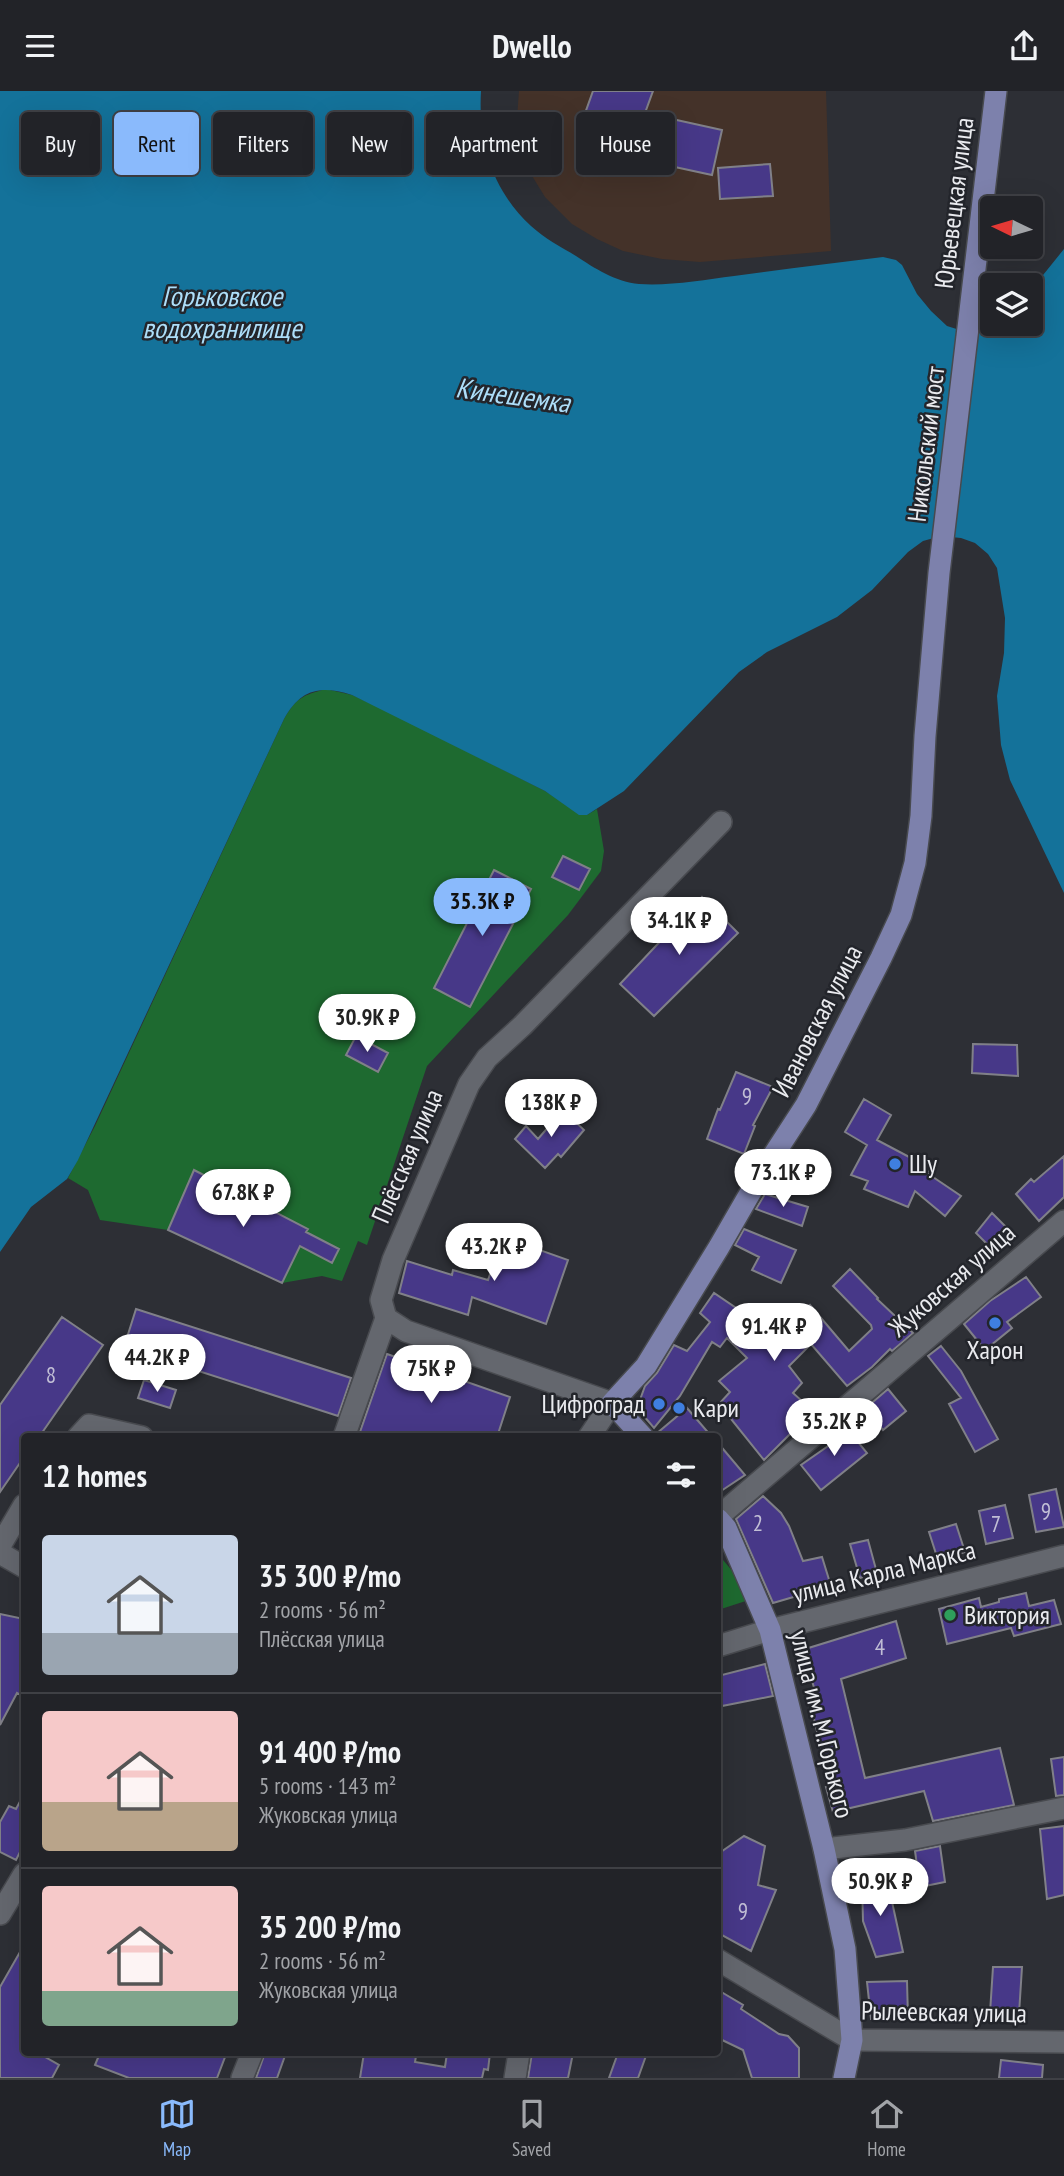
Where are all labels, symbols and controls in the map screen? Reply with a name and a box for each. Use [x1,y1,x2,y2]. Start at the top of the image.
text: Dwello [492,25,572,67]
icon: menu [21,27,59,65]
icon: share [1005,27,1043,65]
chip: Buy [21,112,100,175]
chip: Rent [114,112,199,175]
chip: Filters [213,112,313,175]
chip: New [327,112,412,175]
chip: Apartment [426,112,562,175]
chip: House [576,112,675,175]
street label: Юрьевецкая улица [927,115,980,290]
north arrow [980,196,1043,259]
map controls [980,196,1043,336]
button: layers [980,273,1043,336]
water label: Горьковское водохранилище [143,277,304,346]
street label: Никольский мост [900,364,951,524]
water label: Кинешемка [454,368,574,421]
pin: 35.3K ₽ [417,879,547,938]
text: 35.3K ₽ [450,886,514,915]
pin: 34.1K ₽ [614,897,744,957]
text: 34.1K ₽ [647,905,711,934]
street label: Ивановская улица [764,939,869,1102]
pin: 30.9K ₽ [302,995,432,1054]
text: 30.9K ₽ [335,1002,399,1031]
pin: 138K ₽ [494,1079,608,1139]
house number: 9 [742,1081,752,1110]
street label: Плёсская улица [364,1084,449,1228]
text: 138K ₽ [521,1087,581,1116]
place label: Шу [909,1147,937,1180]
pin: 73.1K ₽ [718,1149,848,1209]
marker: Шу [887,1156,903,1172]
text: 73.1K ₽ [751,1157,815,1186]
pin: 67.8K ₽ [178,1169,308,1229]
text: 67.8K ₽ [212,1177,274,1206]
street label: Жуковская улица [881,1216,1022,1344]
pin: 43.2K ₽ [429,1223,559,1283]
text: 43.2K ₽ [462,1231,526,1260]
pin: 91.4K ₽ [709,1303,839,1363]
text: 91.4K ₽ [742,1311,806,1340]
marker: Харон [987,1315,1003,1331]
place label: Харон [966,1333,1024,1366]
pin: 44.2K ₽ [92,1335,222,1394]
text: 44.2K ₽ [125,1342,189,1371]
pin: 75K ₽ [382,1345,480,1405]
text: 75K ₽ [406,1353,456,1382]
house number: 8 [46,1360,56,1389]
place label: Цифроград [542,1387,645,1420]
place label: Кари [693,1391,739,1424]
marker: Цифроград [651,1396,667,1412]
pin: 35.2K ₽ [769,1399,899,1458]
marker: Кари [671,1400,687,1416]
text: 35.2K ₽ [802,1406,866,1435]
text: 12 homes [42,1456,147,1495]
icon: filters [662,1456,700,1494]
house number: 9 [1041,1496,1051,1525]
house number: 2 [753,1508,763,1537]
house number: 7 [991,1509,1001,1538]
street label: улица Карла Маркса [789,1533,979,1610]
text: 35 300 ₽/mo [259,1556,401,1595]
icon: home [98,1563,182,1647]
text: 2 rooms · 56 m² [259,1595,386,1624]
place label: Виктория [964,1598,1050,1631]
marker: Виктория [942,1607,958,1623]
text: Плёсская улица [259,1624,385,1653]
street label: улица им. М.Горького [783,1627,862,1821]
house number: 4 [875,1632,885,1661]
text: 91 400 ₽/mo [259,1732,401,1771]
icon: home [98,1739,182,1823]
text: 5 rooms · 143 m² [259,1771,396,1800]
text: Жуковская улица [259,1800,398,1829]
pin: 50.9K ₽ [815,1859,945,1918]
text: 50.9K ₽ [848,1866,912,1895]
house number: 9 [738,1896,748,1925]
text: 35 200 ₽/mo [259,1907,401,1946]
icon: home [98,1914,182,1998]
text: 2 rooms · 56 m² [259,1946,386,1975]
text: Жуковская улица [259,1975,398,2004]
street label: Рылеевская улица [861,1994,1027,2029]
tab: Map [158,2095,196,2161]
tab: Saved [512,2095,551,2161]
tab: Home [867,2095,906,2161]

